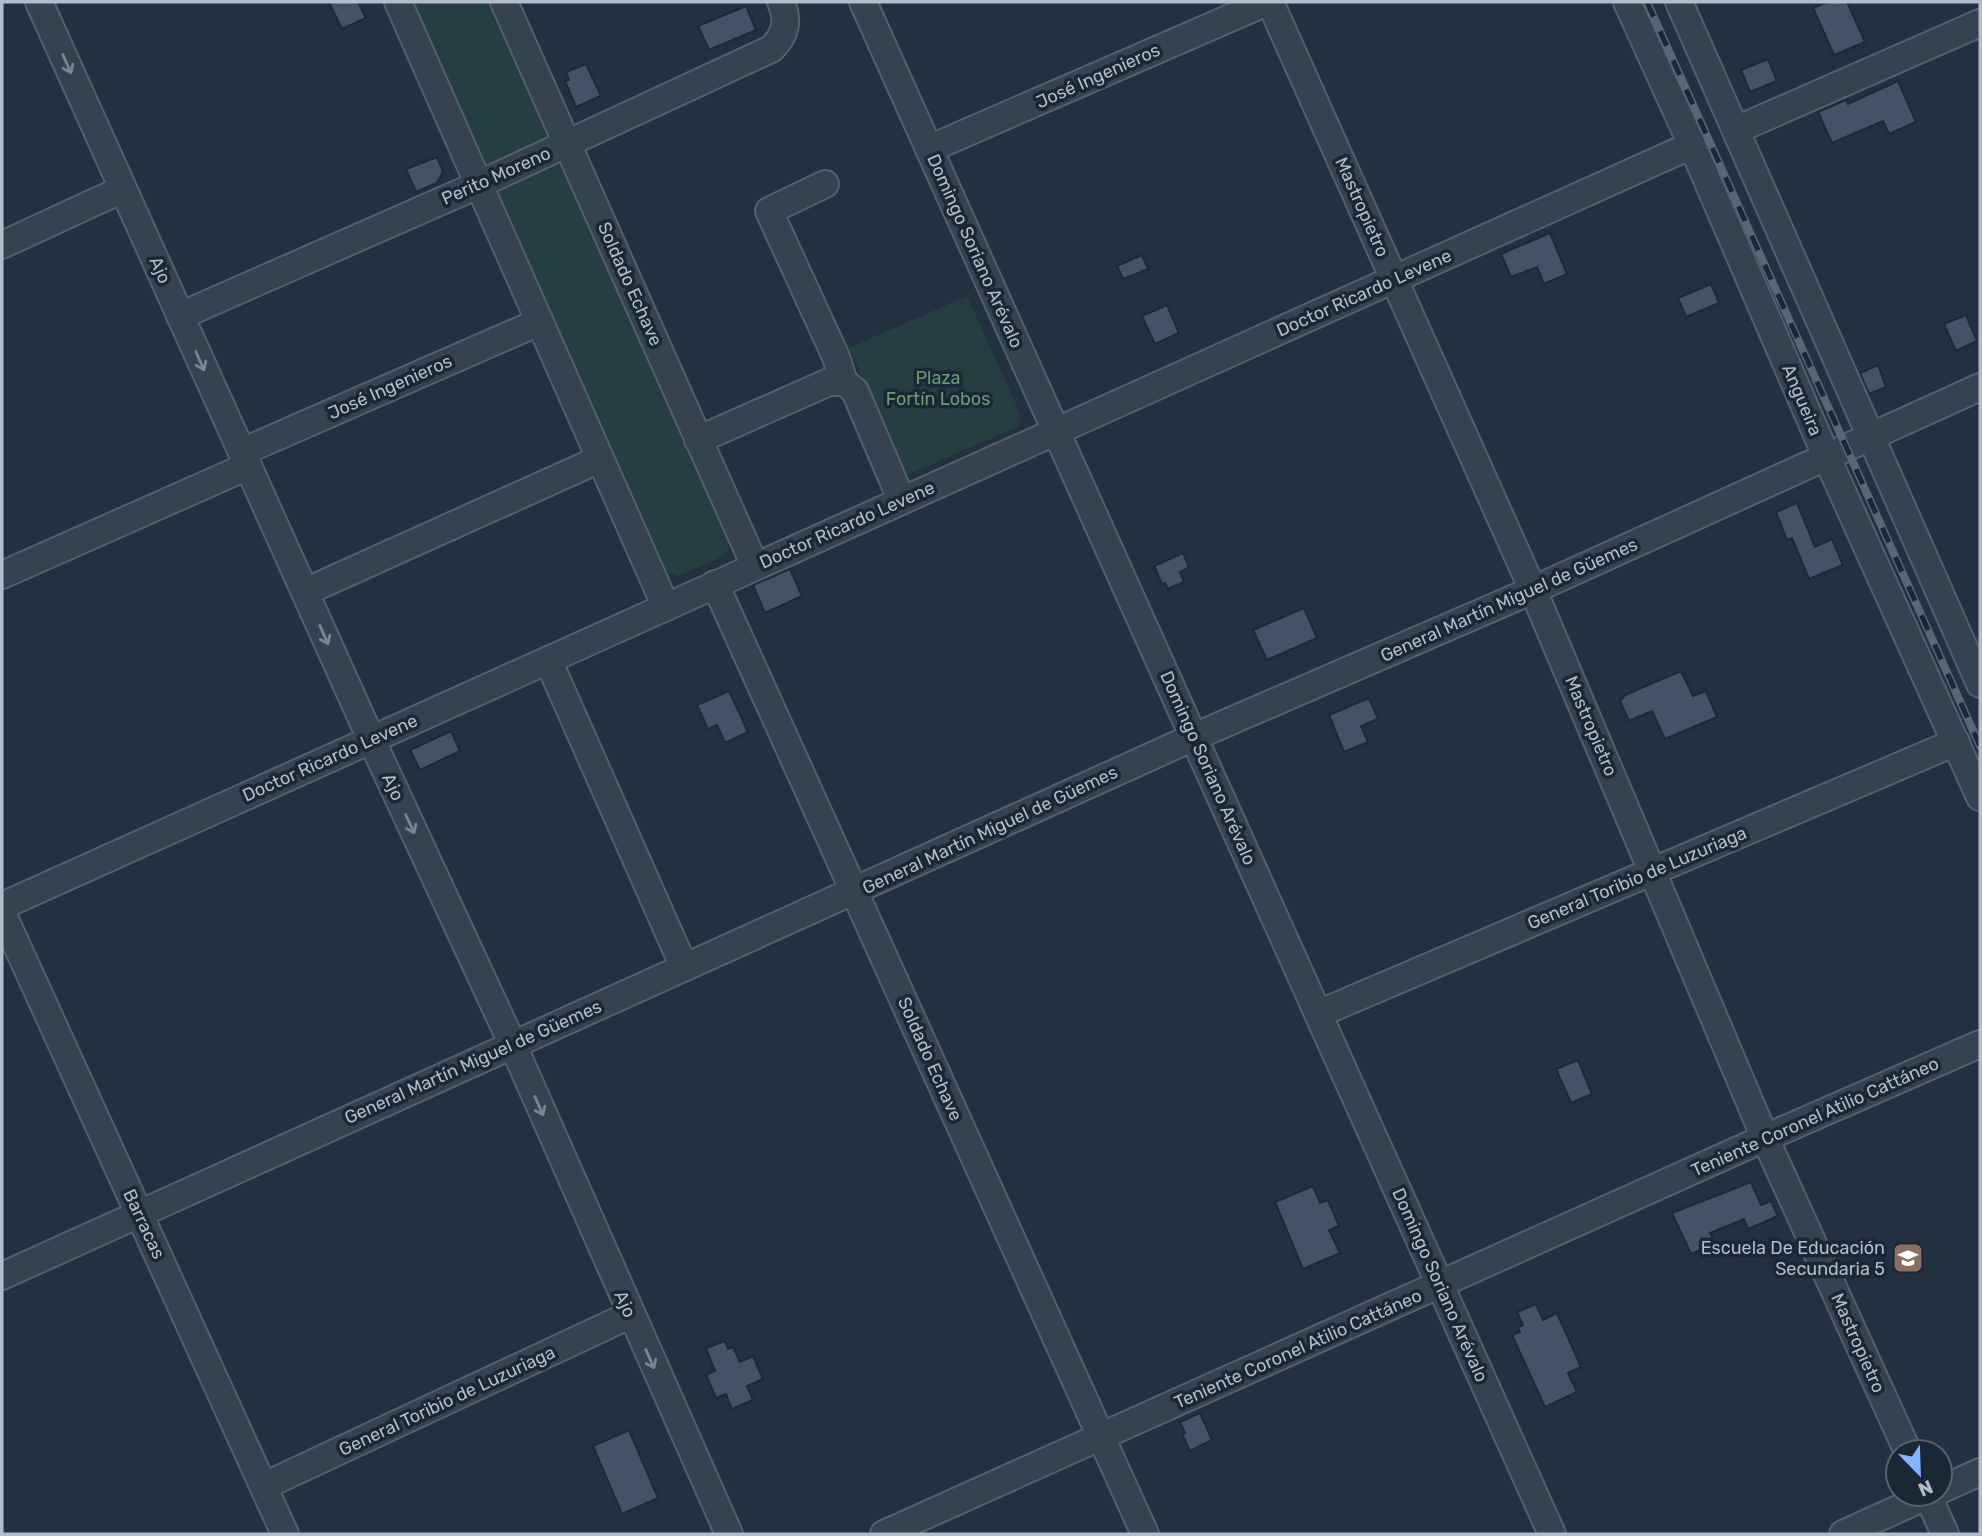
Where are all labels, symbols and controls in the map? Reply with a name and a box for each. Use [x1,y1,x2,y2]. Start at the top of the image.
street label: José Ingenieros [1033,39,1163,113]
one-way arrow [61,53,74,74]
street label: Perito Moreno [438,142,554,210]
street label: Domingo Soriano Arévalo [922,151,1028,351]
street label: Mastropietro [1330,154,1394,260]
street label: Soldado Echave [593,219,667,349]
street label: Doctor Ricardo Levene [1273,244,1455,342]
street label: Ajo [144,253,176,287]
one-way arrow [194,350,208,371]
street label: José Ingenieros [325,350,455,424]
street label: Angueira [1777,361,1827,439]
park label: Plaza Fortín Lobos [886,367,990,410]
street label: Doctor Ricardo Levene [756,476,938,574]
street label: General Martín Miguel de Güemes [1377,533,1641,667]
one-way arrow [318,624,331,645]
street label: Domingo Soriano Arévalo [1155,668,1261,868]
street label: Mastropietro [1560,673,1622,779]
street label: Doctor Ricardo Levene [239,709,421,807]
street label: General Martín Miguel de Güemes [859,761,1121,899]
street label: Ajo [377,770,409,804]
one-way arrow [404,812,417,834]
street label: General Toribio de Luzuriaga [1524,822,1750,934]
street label: Soldado Echave [893,994,967,1124]
street label: General Martín Miguel de Güemes [341,995,605,1129]
street label: Teniente Coronel Atilio Cattáneo [1688,1052,1942,1182]
one-way arrow [533,1095,546,1116]
street label: Domingo Soriano Arévalo [1387,1185,1493,1385]
street label: Barracas [118,1186,170,1262]
place label: Escuela De Educación Secundaria 5 [1701,1237,1885,1280]
school or university icon: Escuela De Educación Secundaria 5 [1891,1241,1925,1275]
street label: Teniente Coronel Atilio Cattáneo [1171,1284,1425,1414]
street label: Ajo [609,1287,641,1321]
street label: Mastropietro [1826,1290,1890,1396]
street label: General Toribio de Luzuriaga [335,1341,559,1461]
one-way arrow [644,1348,657,1369]
north arrow [1884,1438,1954,1508]
text: N [1915,1475,1936,1501]

